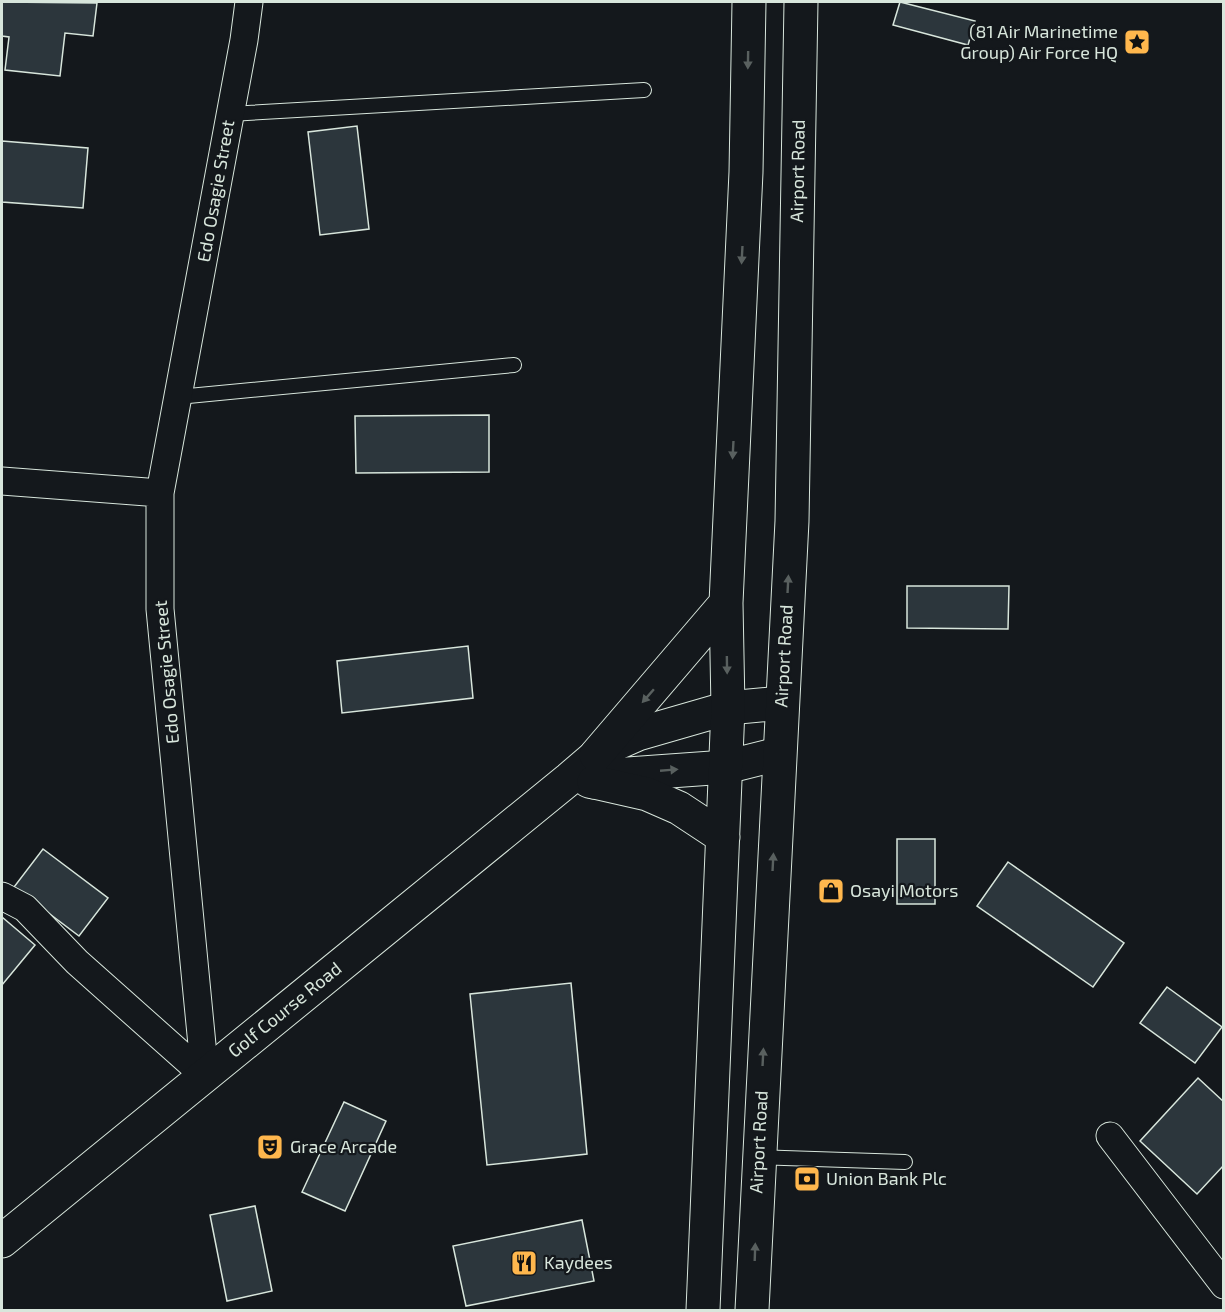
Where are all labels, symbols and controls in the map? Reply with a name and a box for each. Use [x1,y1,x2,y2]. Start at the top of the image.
place label: (81 Air Marinetime Group) Air Force HQ [960,20,1118,63]
place icon: (81 Air Marinetime Group) Air Force HQ [1122,27,1152,57]
one-way arrow [743,50,753,69]
street label: Edo Osagie Street [192,118,238,264]
street label: Airport Road [785,119,809,223]
one-way arrow [738,245,747,264]
one-way arrow [729,440,738,459]
one-way arrow [784,574,793,593]
street label: Edo Osagie Street [149,599,183,745]
street label: Airport Road [769,604,797,708]
one-way arrow [723,656,732,675]
one-way arrow [642,688,655,703]
one-way arrow [659,765,678,775]
one-way arrow [769,853,778,872]
shop icon: Osayi Motors [816,876,846,906]
place label: Osayi Motors [850,879,959,901]
street label: Golf Course Road [223,957,346,1062]
one-way arrow [759,1048,768,1067]
street label: Airport Road [744,1090,772,1194]
theatre icon: Grace Arcade [255,1132,285,1162]
place label: Grace Arcade [290,1135,397,1157]
bank icon: Union Bank Plc [792,1164,822,1194]
place label: Union Bank Plc [826,1167,947,1189]
one-way arrow [750,1243,759,1262]
restaurant icon: Kaydees [509,1248,539,1278]
place label: Kaydees [544,1251,613,1273]

